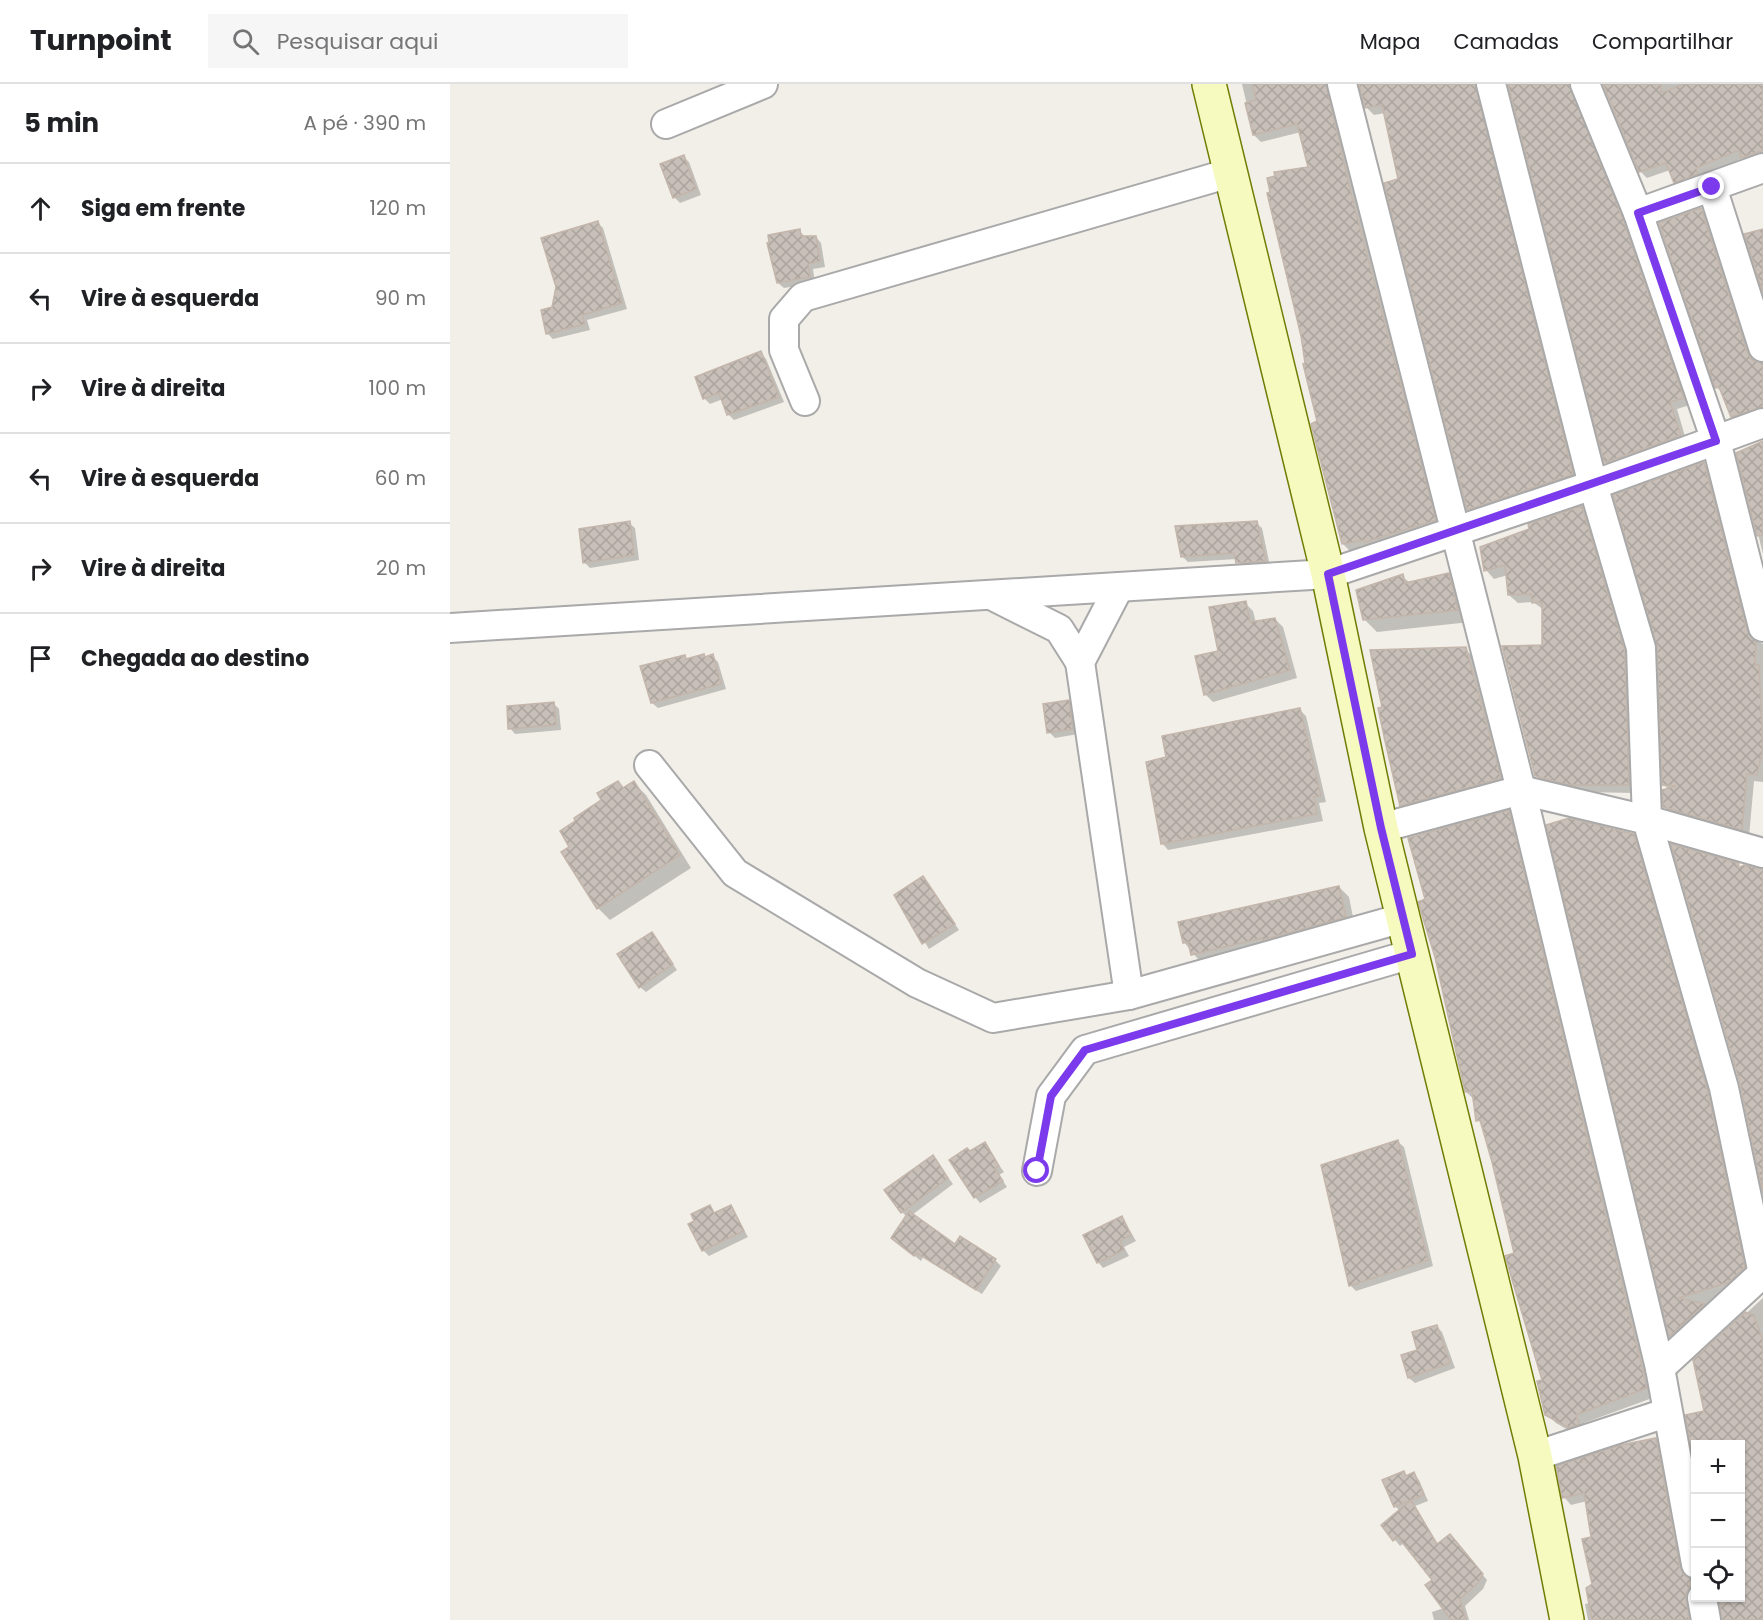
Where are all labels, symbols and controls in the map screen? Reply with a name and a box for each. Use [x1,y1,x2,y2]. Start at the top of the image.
search box [208,14,628,68]
text: Turnpoint [30,21,172,60]
icon: search [229,25,262,58]
text: Pesquisar aqui [277,26,439,57]
text: Mapa [1360,27,1420,56]
text: Camadas [1453,27,1559,56]
text: Compartilhar [1592,27,1733,56]
text: 5 min [24,105,99,141]
text: A pé · 390 m [303,109,426,137]
route end [1698,173,1724,199]
icon: ahead [24,192,57,225]
text: Siga em frente [81,193,245,224]
text: 120 m [370,194,426,222]
icon: left [24,282,57,315]
text: Vire à esquerda [81,283,259,314]
text: 90 m [375,284,426,312]
icon: right [24,372,57,405]
text: Vire à direita [81,373,226,404]
text: 100 m [369,374,426,402]
icon: left [24,462,57,495]
text: Vire à esquerda [81,463,259,494]
text: 60 m [375,464,426,492]
icon: right [24,552,57,585]
text: Vire à direita [81,553,226,584]
text: 20 m [376,554,426,582]
icon: arrive [24,642,57,675]
text: Chegada ao destino [81,643,309,674]
route start [1023,1157,1049,1183]
map controls [1691,1440,1745,1602]
button: + [1691,1440,1745,1494]
button: − [1691,1494,1745,1548]
button: locate [1691,1548,1745,1602]

